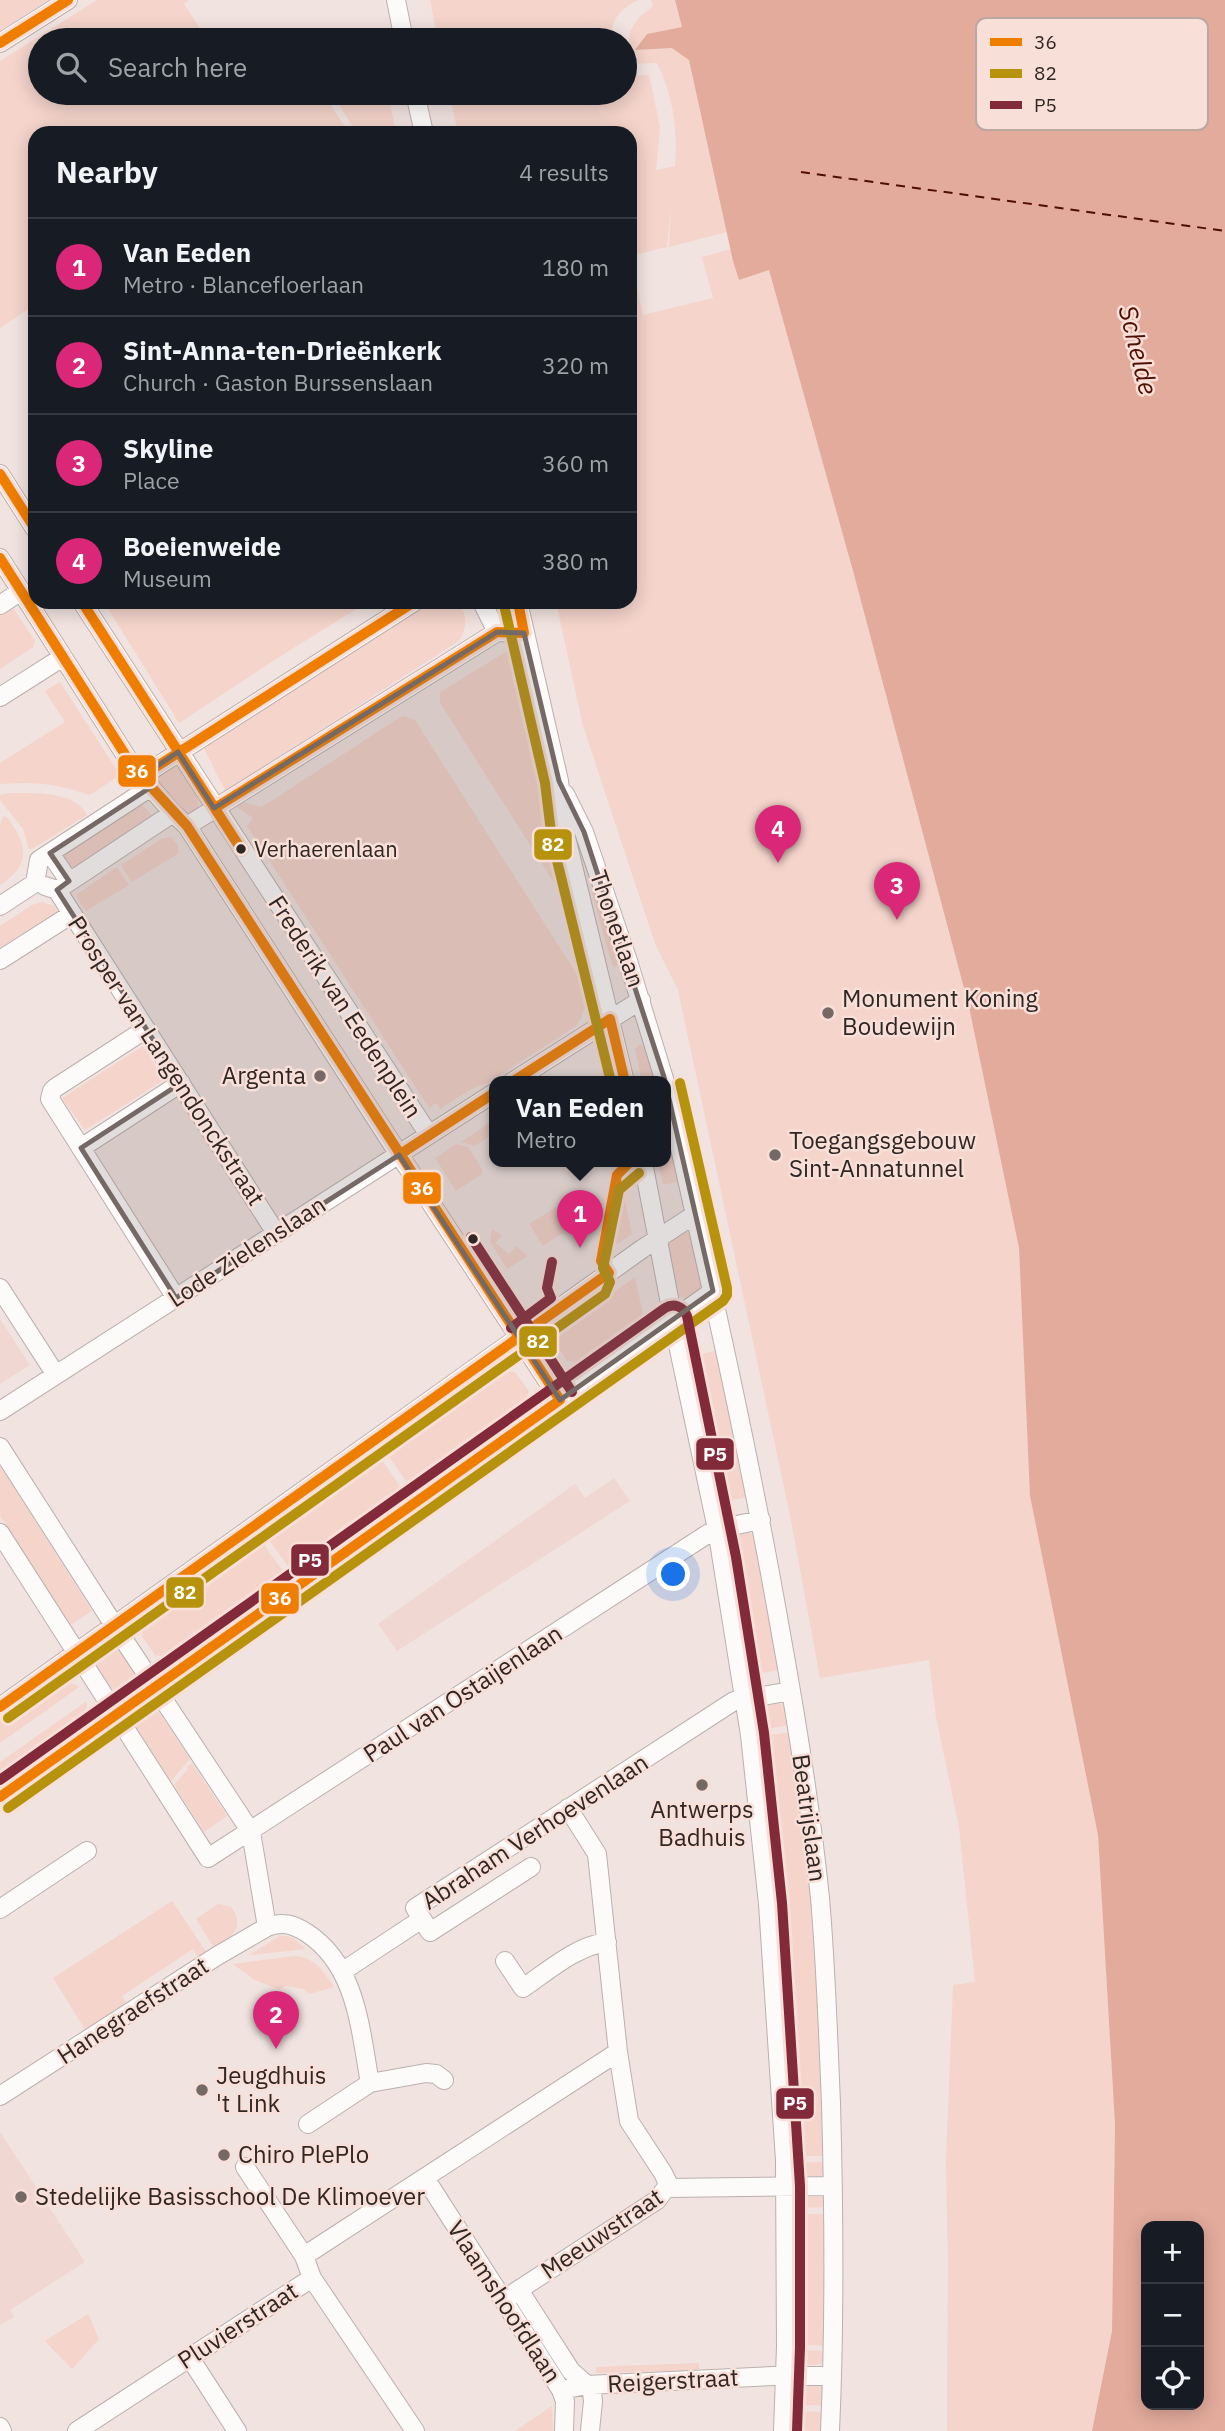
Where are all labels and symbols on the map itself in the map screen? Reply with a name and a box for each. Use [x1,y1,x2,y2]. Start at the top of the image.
legend [976,18,1208,130]
text: 36 [1034,30,1057,54]
text: 82 [1034,61,1057,85]
text: P5 [1034,93,1057,117]
water label: Schelde [1111,302,1166,398]
line badge: 36 [117,754,157,788]
text: 36 [126,759,148,783]
pin: 4 [755,805,801,863]
line badge: 82 [533,828,573,861]
text: 82 [542,832,564,856]
place label: Verhaerenlaan [254,834,398,863]
marker: Verhaerenlaan [234,842,248,856]
pin: 3 [874,862,920,920]
street label: Thonetlaan [583,866,653,991]
street label: Frederik van Eedenplein [262,889,430,1124]
street label: Prosper van Langendonckstraat [61,909,273,1211]
place label: Monument Koning Boudewijn [842,982,1038,1042]
marker: Monument Koning Boudewijn [820,1005,836,1021]
place label: Argenta [222,1059,306,1091]
marker: Argenta [312,1068,328,1084]
place label: Toegangsgebouw Sint-Annatunnel [789,1124,976,1184]
marker: Toegangsgebouw Sint-Annatunnel [767,1147,783,1163]
line badge: 36 [402,1171,442,1205]
text: 36 [411,1176,433,1200]
street label: Lode Zielenslaan [161,1188,331,1314]
pin: 1 [557,1190,603,1248]
unlabelled marker [466,1232,480,1246]
line badge: 82 [518,1325,558,1358]
text: 82 [527,1329,549,1353]
line badge: P5 [695,1437,735,1471]
text: P5 [703,1442,727,1466]
line badge: P5 [290,1543,330,1577]
text: P5 [298,1548,322,1572]
your location [656,1557,690,1591]
line badge: 82 [165,1576,205,1609]
text: 82 [174,1580,196,1604]
line badge: 36 [260,1582,300,1615]
text: 36 [269,1586,291,1610]
street label: Paul van Ostaijenlaan [357,1617,568,1769]
street label: Abraham Verhoevenlaan [415,1746,654,1916]
street label: Beatrijslaan [785,1752,835,1884]
marker: Antwerps Badhuis [694,1777,710,1793]
place label: Antwerps Badhuis [650,1793,754,1853]
street label: Hanegraefstraat [51,1949,214,2071]
pin: 2 [253,1991,299,2049]
place label: Jeugdhuis 't Link [216,2059,326,2119]
marker: Jeugdhuis 't Link [194,2082,210,2098]
line badge: P5 [775,2087,815,2120]
text: P5 [783,2091,807,2115]
place label: Chiro PlePlo [238,2138,369,2170]
marker: Chiro PlePlo [216,2147,232,2163]
place label: Stedelijke Basisschool De Klimoever [35,2180,425,2212]
street label: Meeuwstraat [534,2181,669,2286]
marker: Stedelijke Basisschool De Klimoever [13,2189,29,2205]
street label: Vlaamshoofdlaan [440,2214,569,2389]
street label: Pluvierstraat [171,2274,304,2376]
street label: Reigerstraat [606,2361,739,2399]

